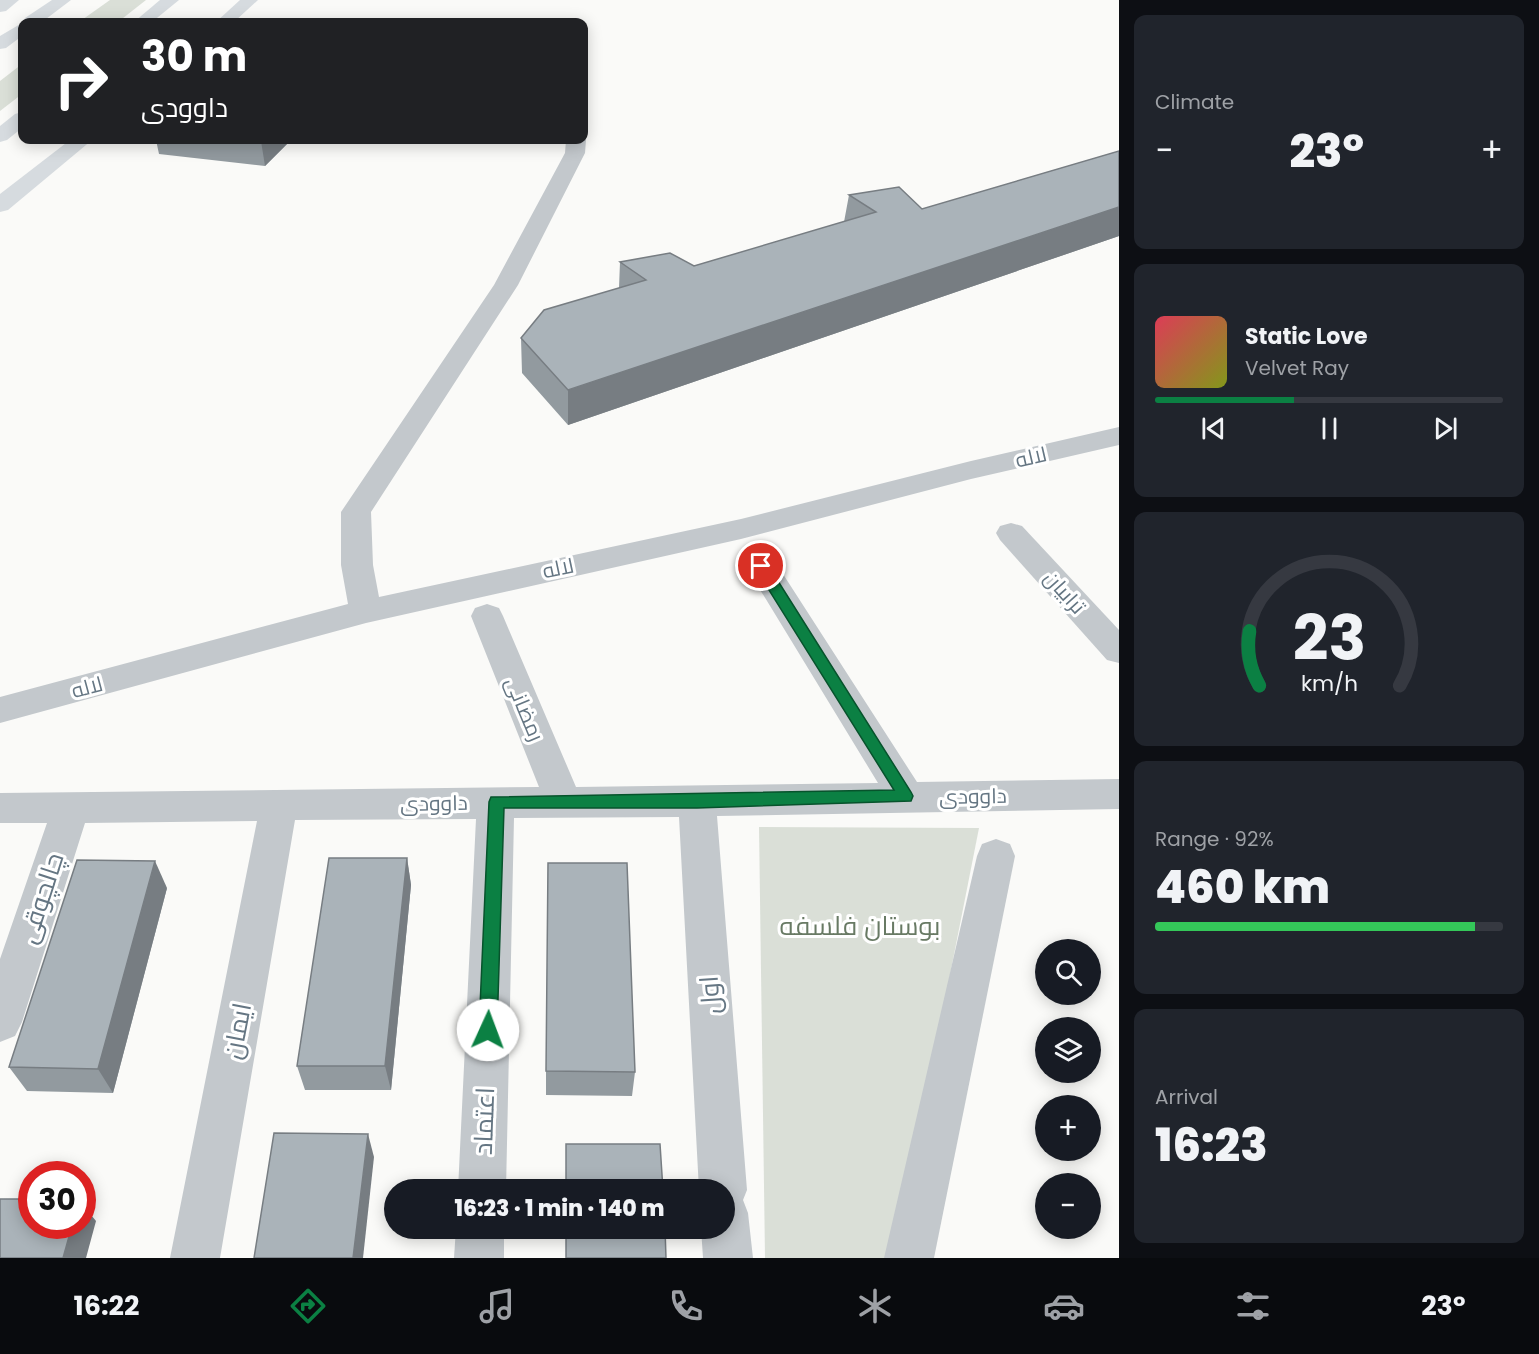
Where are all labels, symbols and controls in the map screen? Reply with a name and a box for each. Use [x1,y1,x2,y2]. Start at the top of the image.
text: 30 m [141,27,247,86]
icon: right [42,42,120,120]
text: Climate [1155,88,1234,116]
text: داوودی [141,89,228,126]
text: 23° [1289,120,1364,183]
text: − [1155,127,1173,174]
text: + [1480,127,1503,174]
text: Static Love [1245,321,1368,352]
text: Velvet Ray [1245,354,1349,382]
icon: previous [1197,412,1230,445]
icon: pause [1313,412,1346,445]
icon: next [1429,412,1462,445]
street label: لاله [1012,439,1050,475]
pin [735,540,786,591]
icon: arrive [744,549,777,582]
street label: لاله [540,551,576,585]
street label: ترابیان [1038,564,1093,620]
text: 23 [1292,594,1366,682]
text: km/h [1300,668,1358,699]
street label: لاله [68,669,106,705]
street label: رمضانی [499,672,551,746]
street label: داوودی [939,781,1007,811]
street label: داوودی [400,788,468,818]
text: Range · 92% [1155,825,1274,853]
street label: چالچوقی [9,848,73,948]
text: 460 km [1155,856,1330,919]
park label: بوستان فلسفه [780,908,940,944]
map controls [1035,939,1101,1239]
button: search [1035,939,1101,1005]
street label: اول [691,975,729,1015]
position arrow [456,998,520,1062]
street label: ایمان [214,1000,260,1062]
button: layers [1035,1017,1101,1083]
text: Arrival [1155,1083,1218,1111]
street label: اعتماد [465,1086,503,1156]
button: + [1035,1095,1101,1161]
text: 16:23 [1155,1114,1268,1177]
speed limit sign: 30 [18,1161,96,1239]
button: − [1035,1173,1101,1239]
text: 16:23 · 1 min · 140 m [454,1193,665,1224]
icon: directions [287,1285,329,1327]
icon: music [476,1285,518,1327]
icon: phone [665,1285,707,1327]
icon: climate [854,1285,896,1327]
icon: car [1043,1285,1085,1327]
icon: filters [1232,1285,1274,1327]
text: 16:22 [74,1287,139,1324]
text: 23° [1421,1287,1465,1324]

